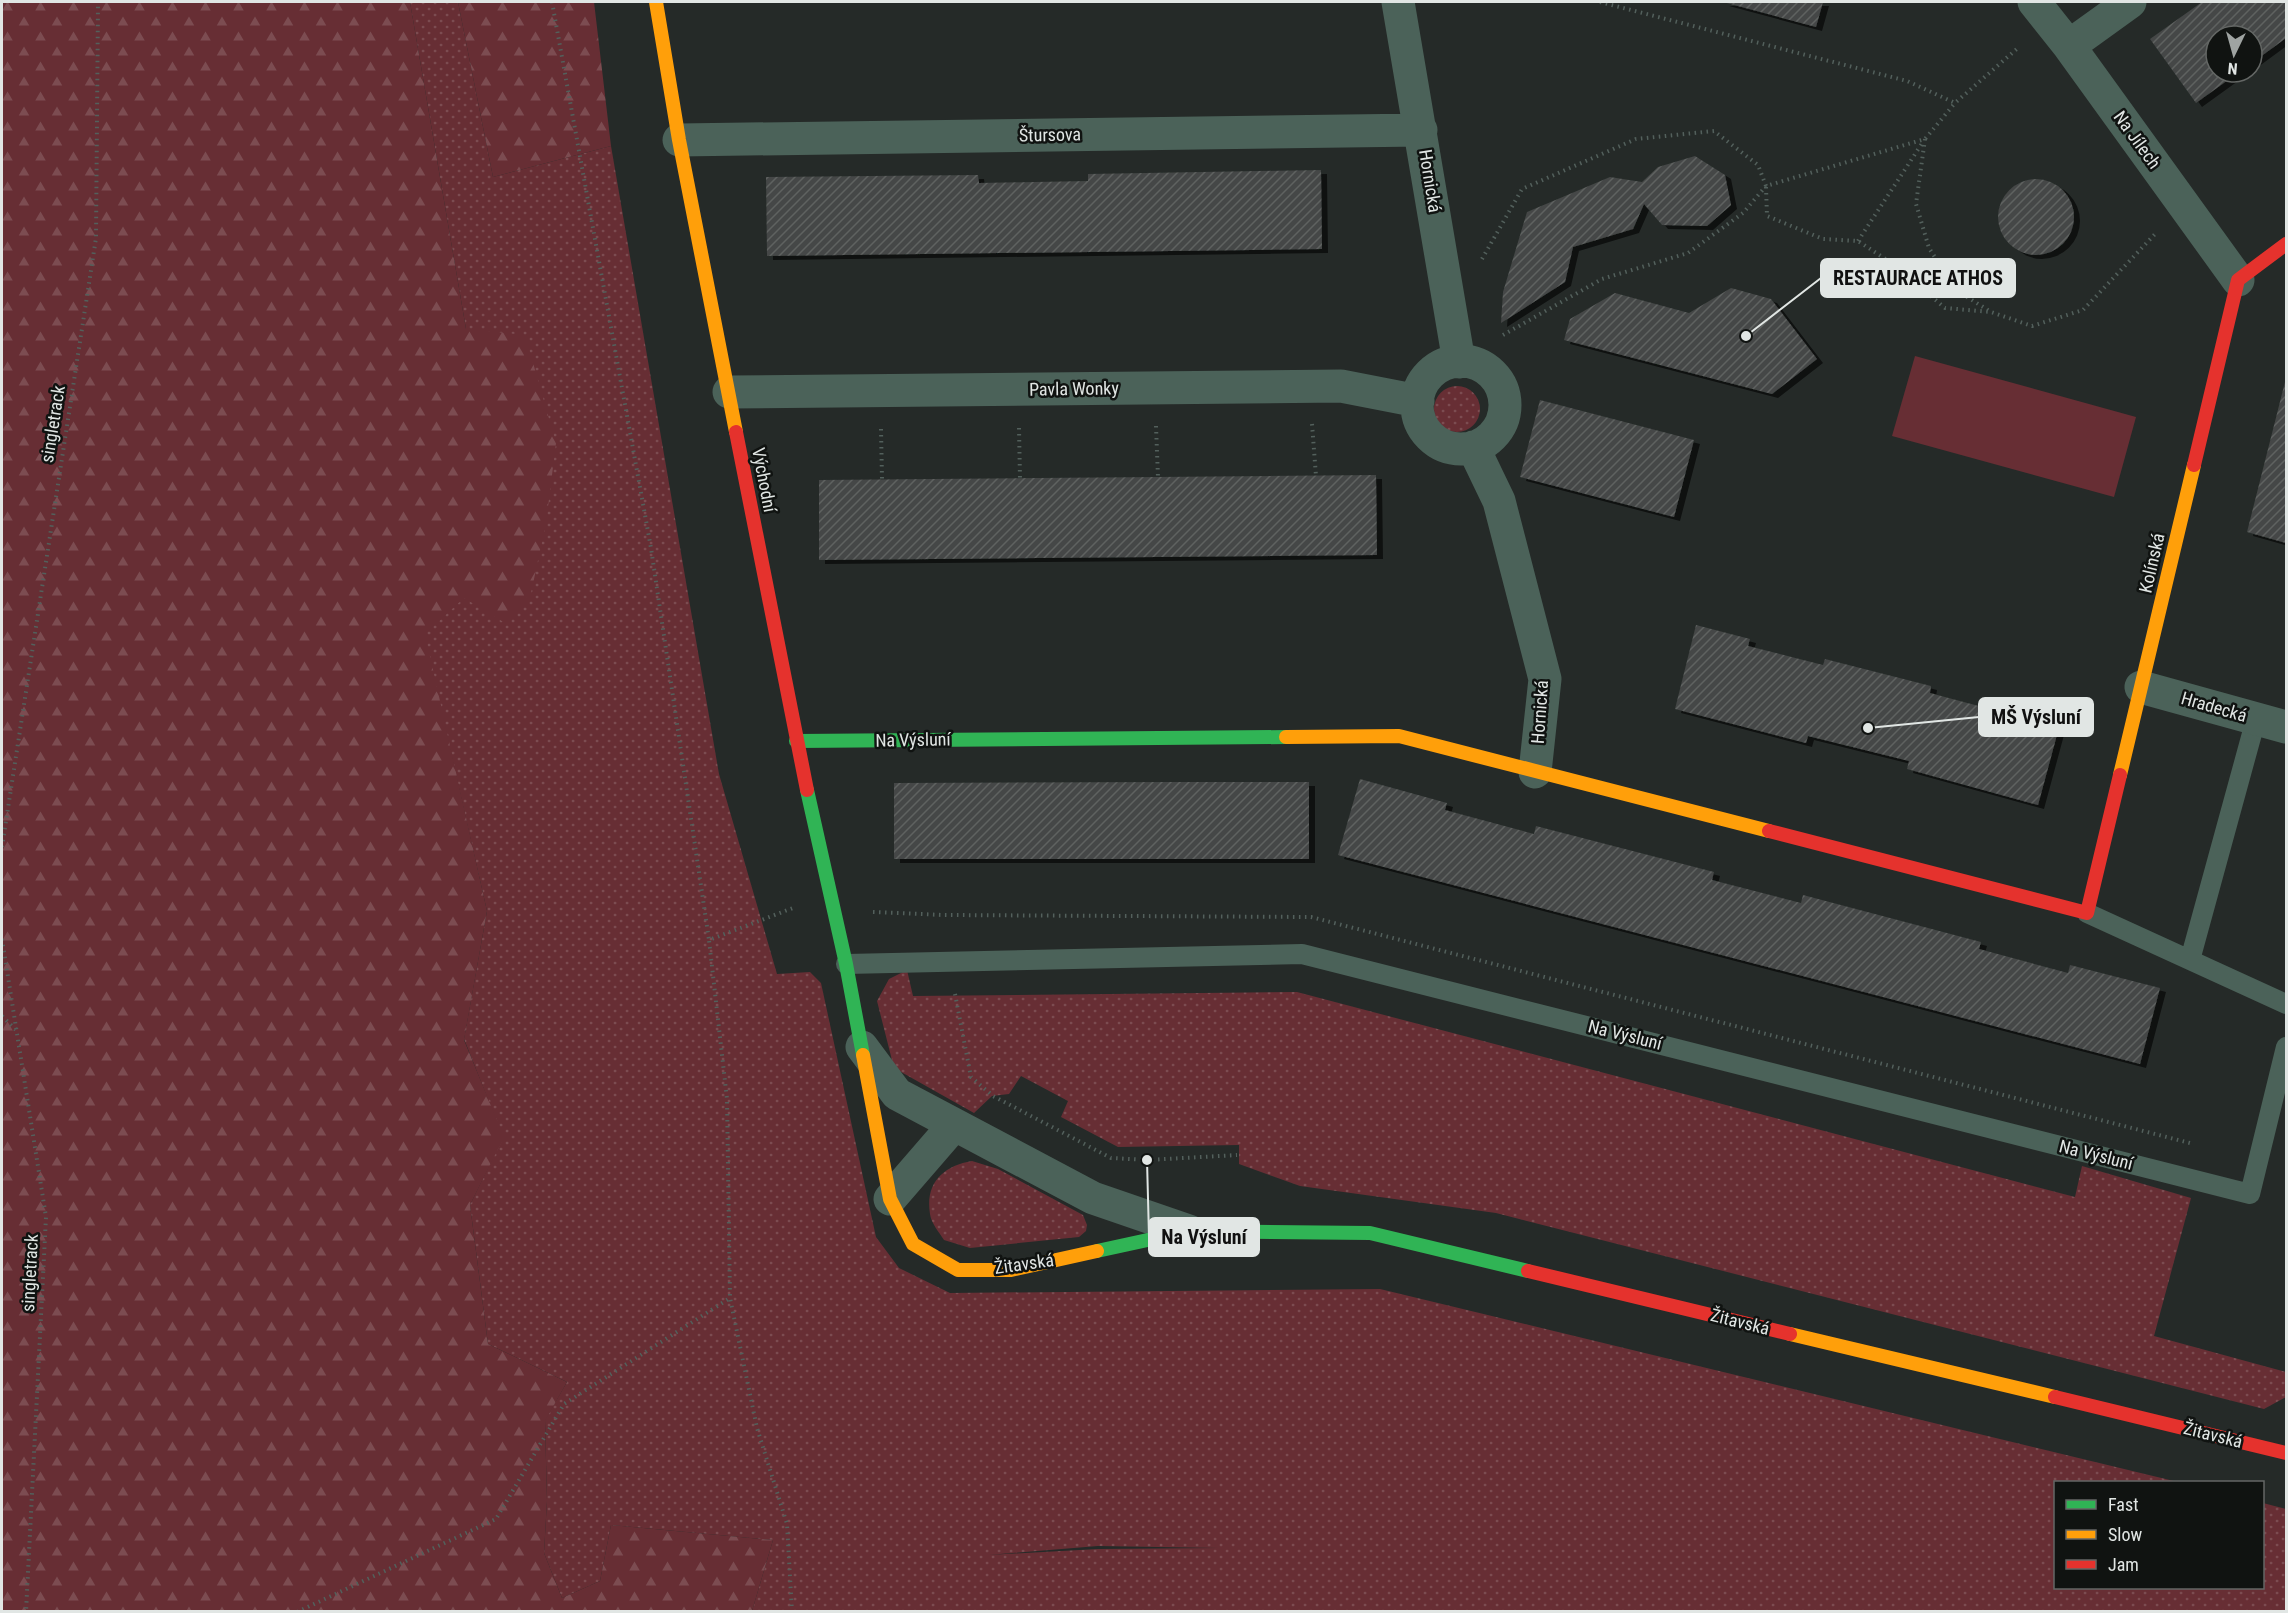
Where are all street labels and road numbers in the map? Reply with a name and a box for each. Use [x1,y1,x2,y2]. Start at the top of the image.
street label: Na Jílech [2109,107,2165,173]
street label: Štursova [1019,123,1081,146]
street label: Hornická [1415,148,1446,214]
street label: Pavla Wonky [1029,377,1120,400]
street label: singletrack [36,384,69,464]
street label: Východní [748,446,781,515]
street label: Kolínská [2134,531,2169,595]
street label: Hornická [1527,680,1552,744]
street label: Hradecká [2179,687,2249,726]
street label: Na Výsluní [875,728,952,751]
street label: Na Výsluní [1586,1015,1665,1054]
street label: Na Výsluní [2057,1135,2136,1174]
street label: singletrack [17,1233,42,1312]
street label: Žitavská [993,1249,1055,1278]
street label: Žitavská [1708,1304,1772,1339]
street label: Žitavská [2181,1417,2245,1452]

